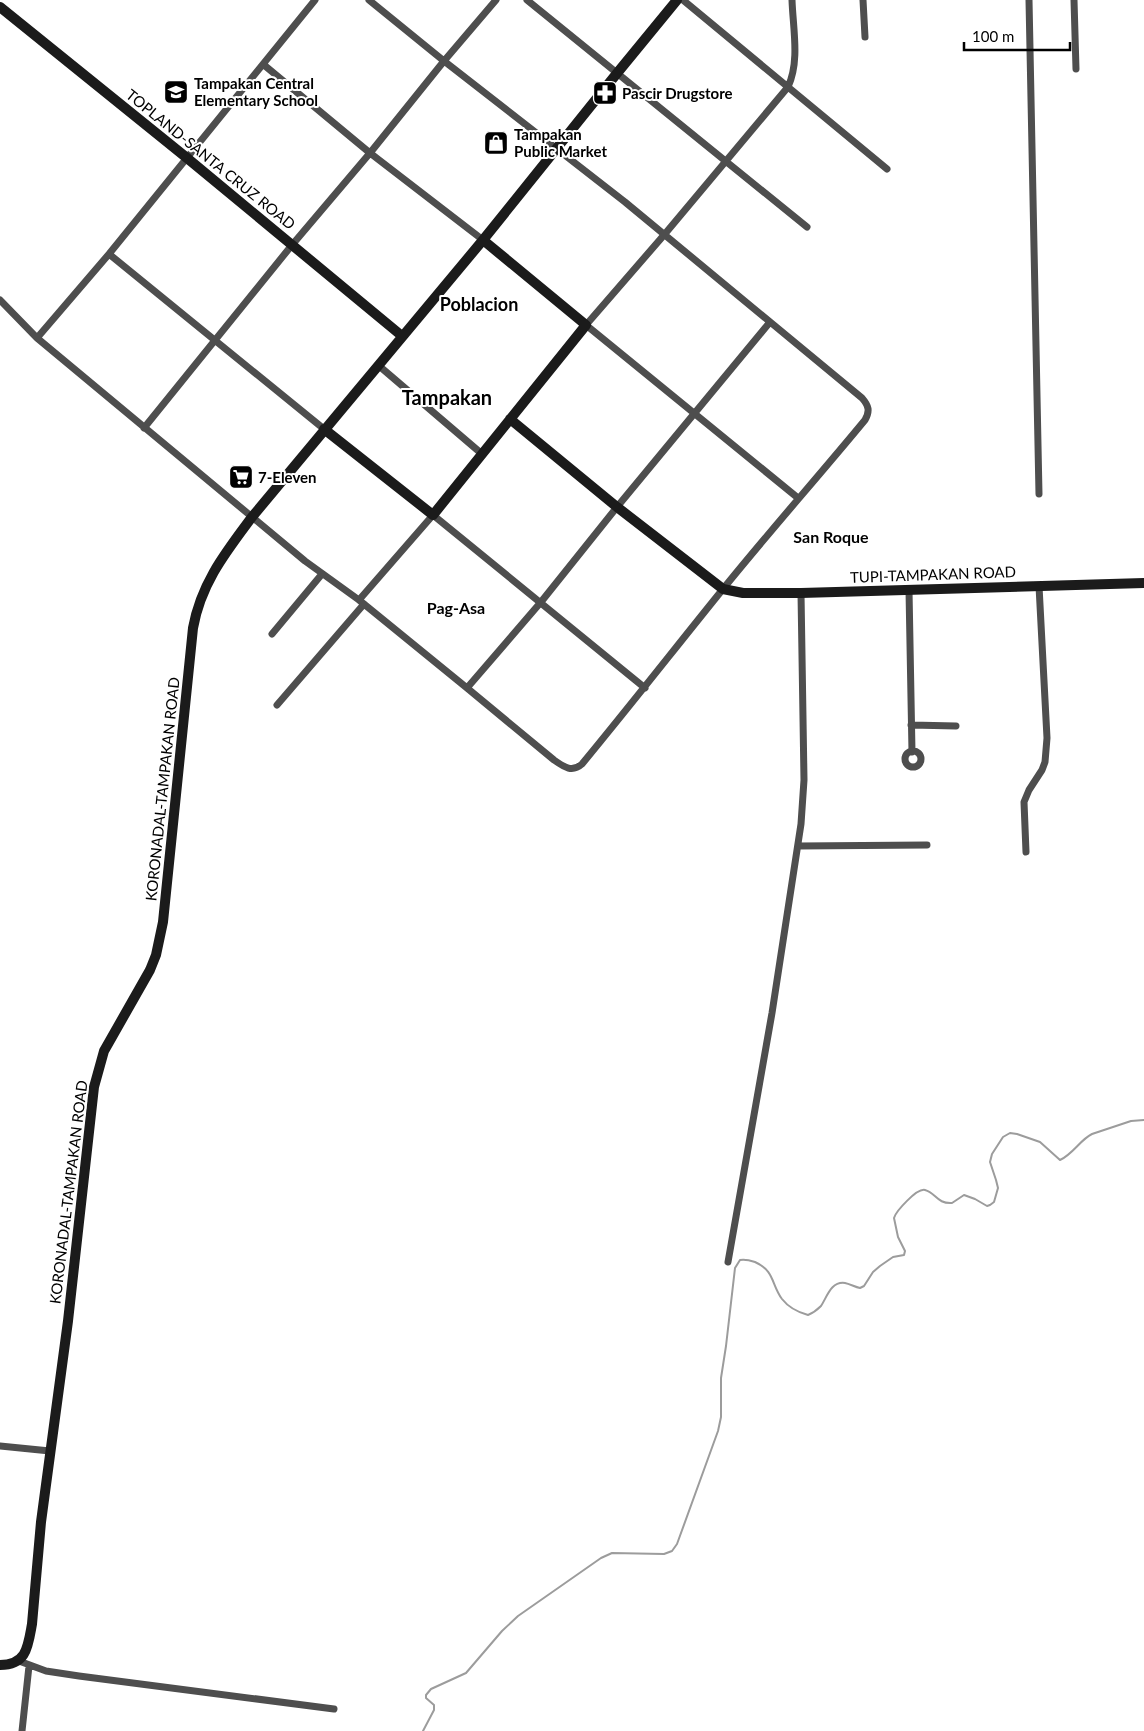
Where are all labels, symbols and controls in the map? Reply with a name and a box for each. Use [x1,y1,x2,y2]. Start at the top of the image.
scale bar [964,20,1070,52]
text: 100 m [972,27,1014,45]
place label: Tampakan Central Elementary School [194,74,318,109]
school or university icon: Tampakan Central Elementary School [163,79,189,105]
pharmacy icon: Pascir Drugstore [592,80,618,106]
place label: Pascir Drugstore [622,84,733,102]
street label: TOPLAND-SANTA CRUZ ROAD [123,85,299,233]
place label: Tampakan Public Market [514,125,607,160]
shop icon: Tampakan Public Market [483,130,509,156]
district label: Poblacion [440,293,518,315]
district label: Tampakan [402,385,492,409]
supermarket icon: 7-Eleven [228,464,254,490]
place label: 7-Eleven [258,468,317,486]
district label: San Roque [793,527,869,546]
street label: TUPI-TAMPAKAN ROAD [850,562,1016,586]
district label: Pag-Asa [427,598,485,617]
street label: KORONADAL-TAMPAKAN ROAD [141,676,183,902]
street label: KORONADAL-TAMPAKAN ROAD [45,1079,91,1305]

